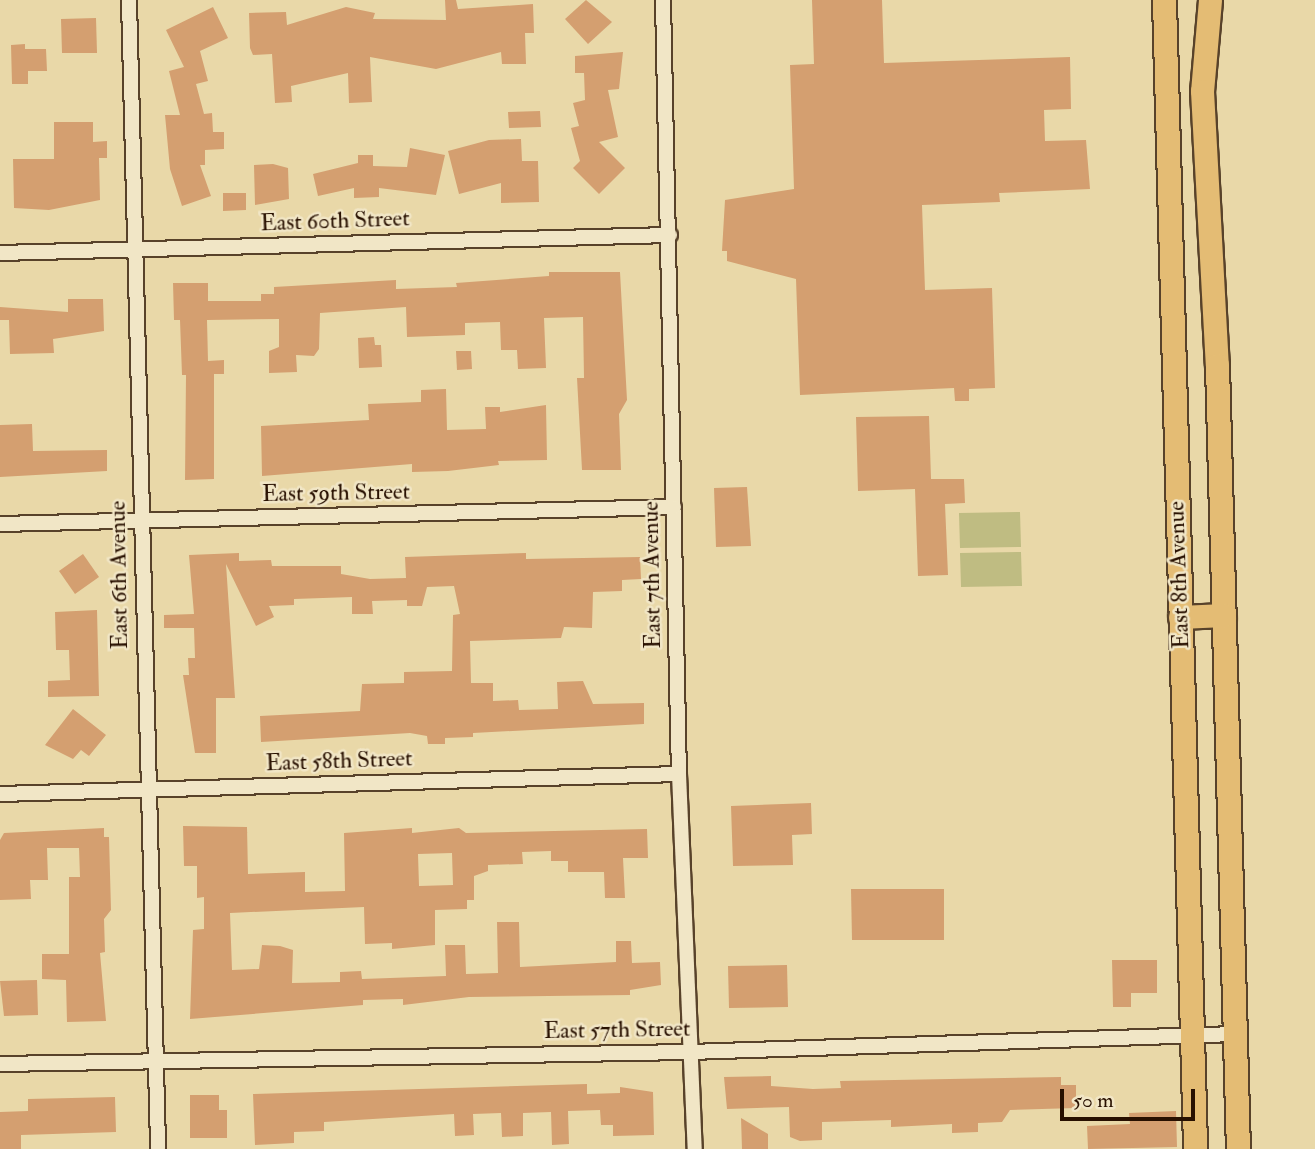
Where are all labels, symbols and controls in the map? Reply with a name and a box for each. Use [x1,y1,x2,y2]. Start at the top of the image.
street label: East 60th Street [260,205,410,237]
street label: East 59th Street [262,478,410,508]
street label: East 6th Avenue [104,500,134,650]
street label: East 7th Avenue [637,501,667,649]
street label: East 8th Avenue [1163,501,1195,649]
street label: East 58th Street [265,745,413,777]
street label: East 57th Street [543,1015,691,1045]
scale bar [1063,1076,1198,1120]
text: 50 m [1073,1087,1114,1114]

